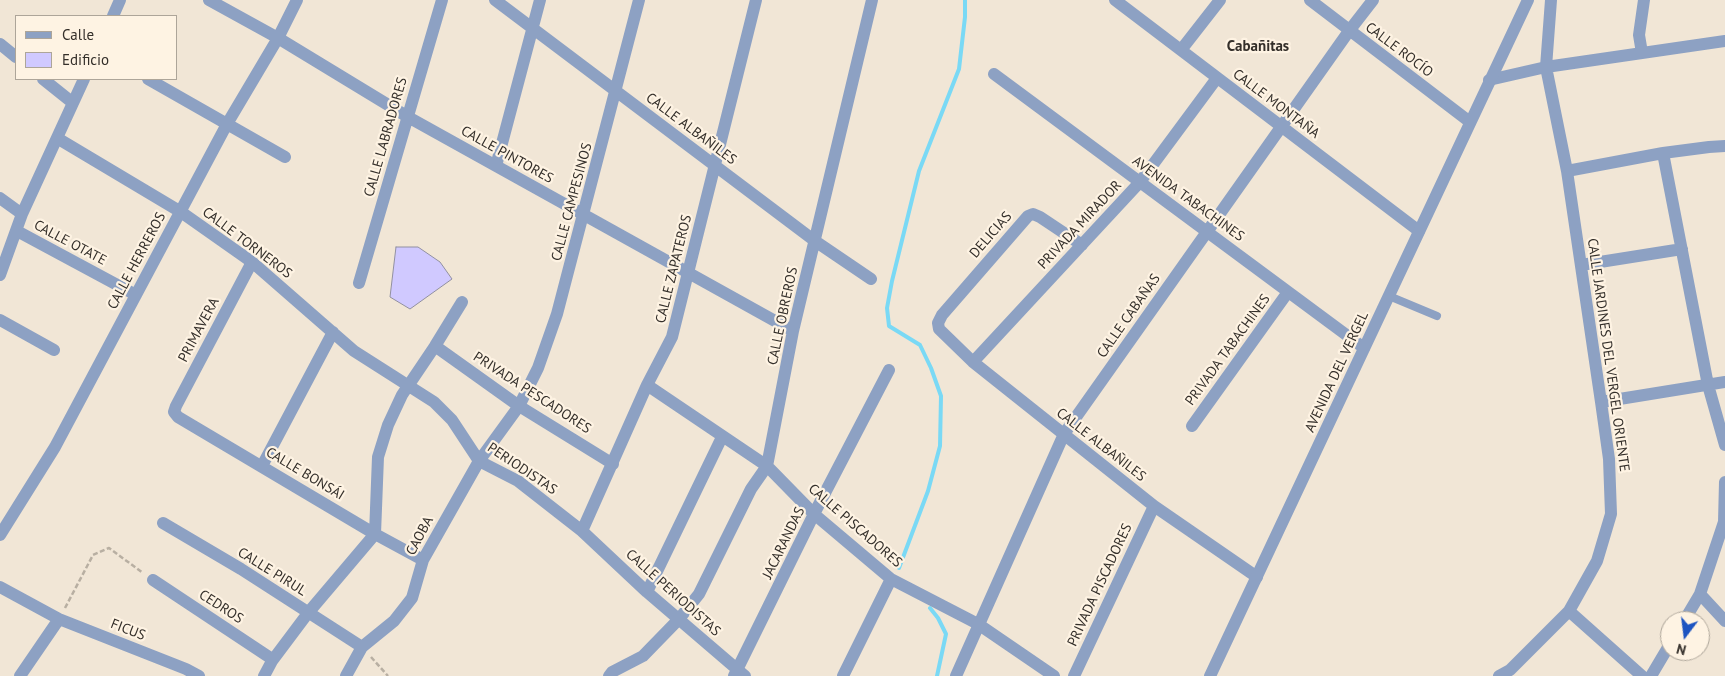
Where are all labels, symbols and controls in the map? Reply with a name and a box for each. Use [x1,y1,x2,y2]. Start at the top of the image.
legend [15,15,178,80]
street label: CALLE ROCÍO [1362,19,1436,81]
text: Calle [62,25,94,44]
district label: Cabañitas [1227,38,1289,56]
text: Edificio [62,50,109,69]
street label: CALLE MONTAÑA [1229,66,1323,142]
street label: CALLE LABRADORES [361,75,411,199]
street label: CALLE ALBAÑILES [642,89,740,169]
street label: CALLE PINTORES [458,123,556,187]
street label: CALLE CAMPESINOS [548,141,596,263]
street label: AVENIDA TABACHINES [1129,153,1247,245]
street label: PRIVADA MIRADOR [1035,177,1125,273]
street label: CALLE TORNEROS [199,204,295,282]
street label: DELICIAS [966,208,1016,262]
street label: CALLE HERREROS [104,210,170,312]
street label: CALLE ZAPATEROS [652,213,696,325]
street label: CALLE OTATE [31,217,109,269]
street label: CALLE JARDINES DEL VERGEL ORIENTE [1583,237,1633,473]
street label: CALLE OBREROS [764,265,802,367]
street label: CALLE CABAÑAS [1094,271,1164,361]
street label: PRIVADA TABACHINES [1182,291,1274,409]
street label: PRIMAVERA [175,295,223,365]
street label: AVENIDA DEL VERGEL [1302,309,1372,435]
street label: PRIVADA PESCADORES [470,349,594,437]
street label: CALLE ALBAÑILES [1053,405,1149,485]
street label: PERIODISTAS [484,440,560,498]
street label: CALLE BONSÁI [263,444,347,504]
street label: CALLE PISCADORES [805,481,905,571]
street label: JACARANDAS [759,504,809,582]
street label: CAOBA [403,514,437,558]
street label: PRIVADA PISCADORES [1064,521,1136,649]
street label: CALLE PIRUL [234,544,310,600]
street label: CALLE PERIODISTAS [622,546,724,640]
street label: CEDROS [196,587,246,627]
north arrow [1660,611,1710,661]
street label: FICUS [108,616,148,644]
text: N [1675,640,1688,659]

